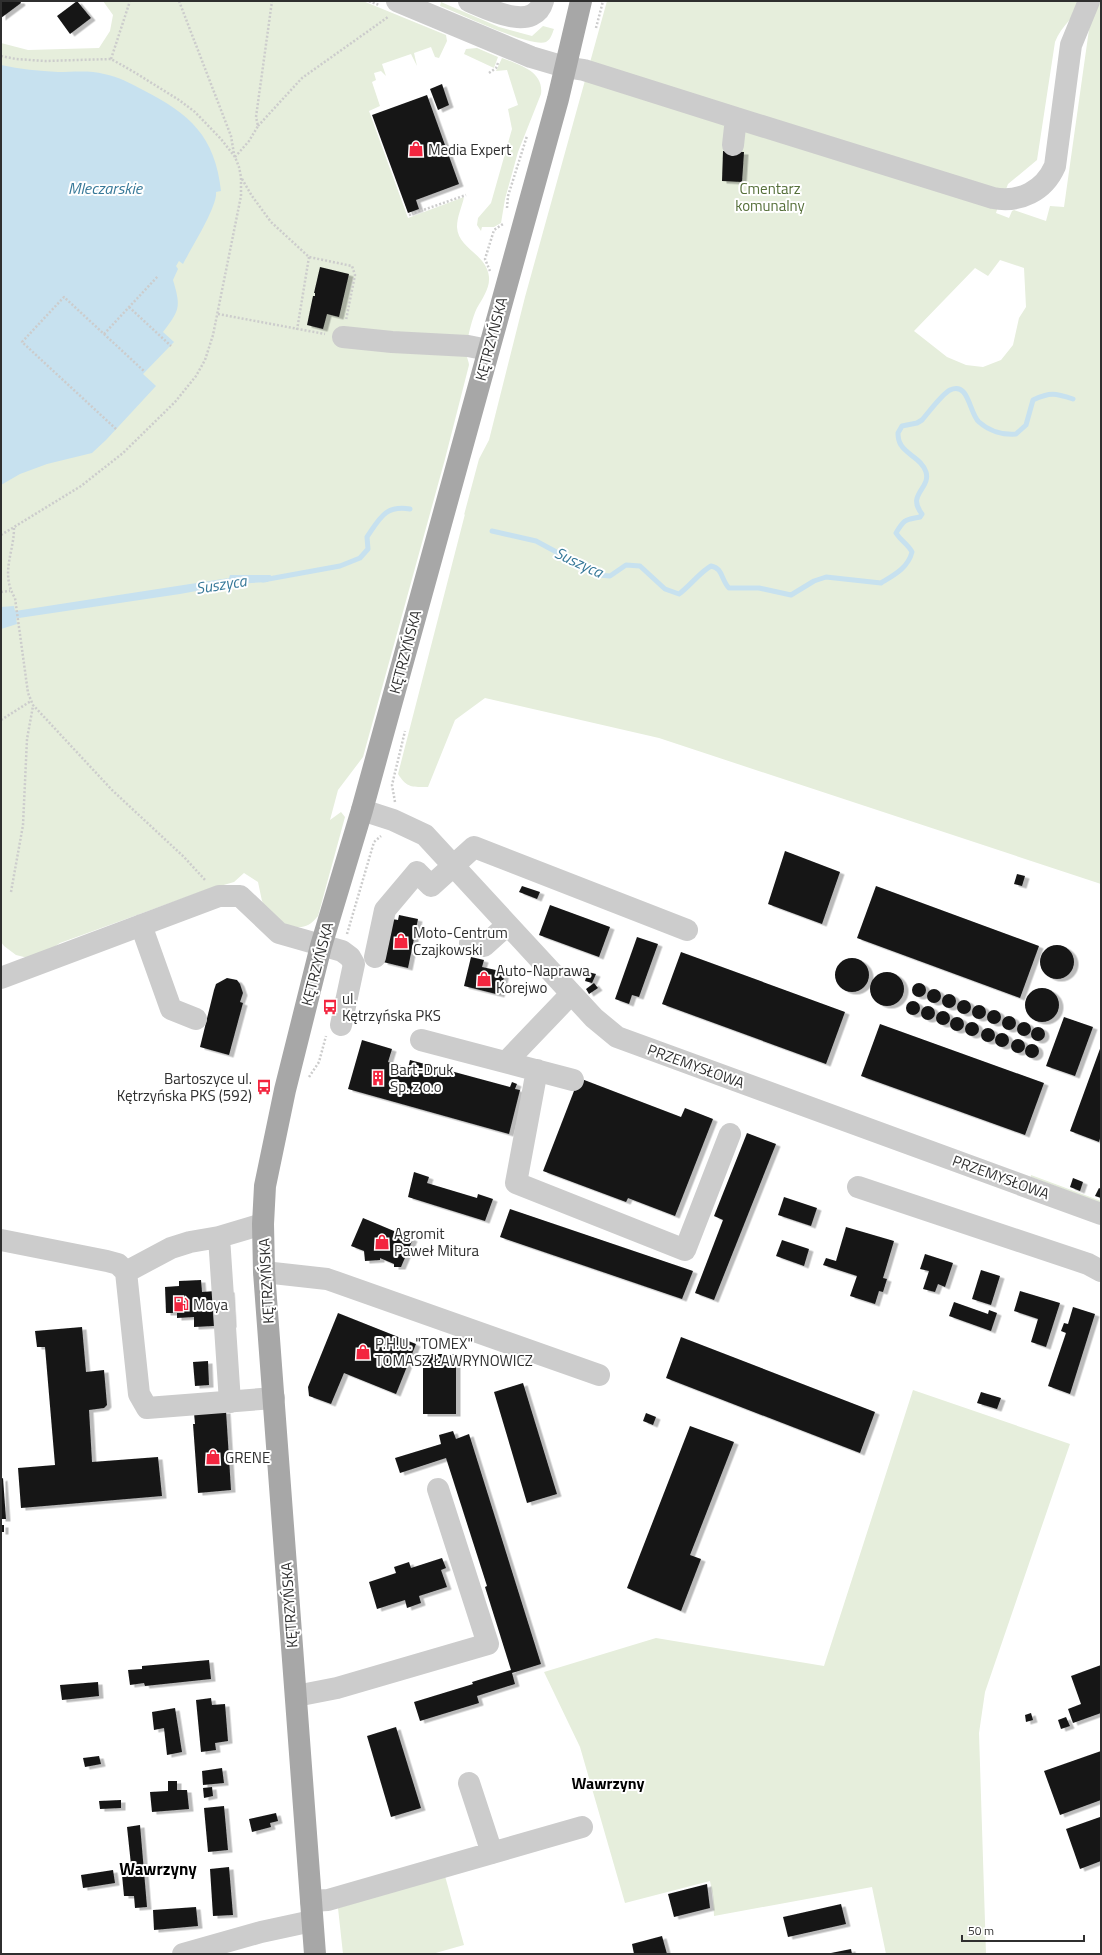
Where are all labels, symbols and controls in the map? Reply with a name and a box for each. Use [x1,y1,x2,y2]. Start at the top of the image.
place label: Media Expert [428,138,512,161]
shop icon: Media Expert [407,140,425,158]
water label: Mleczarskie [68,176,144,200]
park label: Cmentarz komunalny [735,177,805,217]
street label: KĘTRZYŃSKA [469,295,513,383]
water label: Suszyca [551,540,608,584]
water label: Suszyca [194,568,249,600]
street label: KĘTRZYŃSKA [383,608,427,696]
street label: KĘTRZYŃSKA [295,920,339,1008]
place label: Moto-Centrum Czajkowski [413,921,508,961]
shop icon: Moto-Centrum Czajkowski [392,932,410,950]
place label: Auto-Naprawa Korejwo [496,959,590,999]
shop icon: Auto-Naprawa Korejwo [475,970,493,988]
place label: ul. Kętrzyńska PKS [342,987,441,1027]
bus stop icon: ul. Kętrzyńska PKS [321,998,339,1016]
street label: PRZEMYSŁOWA [644,1038,748,1094]
place label: Bart-Druk Sp. z o.o [390,1058,453,1098]
place label: Bartoszyce ul. Kętrzyńska PKS (592) [117,1067,252,1107]
building icon: Bart-Druk Sp. z o.o [369,1069,387,1087]
bus stop icon: Bartoszyce ul. Kętrzyńska PKS (592) [255,1078,273,1096]
street label: PRZEMYSŁOWA [949,1149,1053,1205]
place label: Agromit Paweł Mitura [394,1222,480,1262]
shop icon: Agromit Paweł Mitura [373,1233,391,1251]
street label: KĘTRZYŃSKA [252,1237,280,1324]
place label: Moya [193,1293,228,1316]
fuel station icon: Moya [172,1295,190,1313]
place label: P.H.U. "TOMEX" TOMASZ ŁAWRYNOWICZ [375,1332,533,1372]
shop icon: P.H.U. "TOMEX" TOMASZ ŁAWRYNOWICZ [354,1343,372,1361]
place label: GRENE [225,1446,270,1469]
shop icon: GRENE [204,1448,222,1466]
street label: KĘTRZYŃSKA [275,1561,303,1649]
district label: Wawrzyny [571,1771,645,1795]
district label: Wawrzyny [119,1856,197,1882]
scale bar [962,1917,1084,1943]
text: 50 m [968,1921,994,1940]

